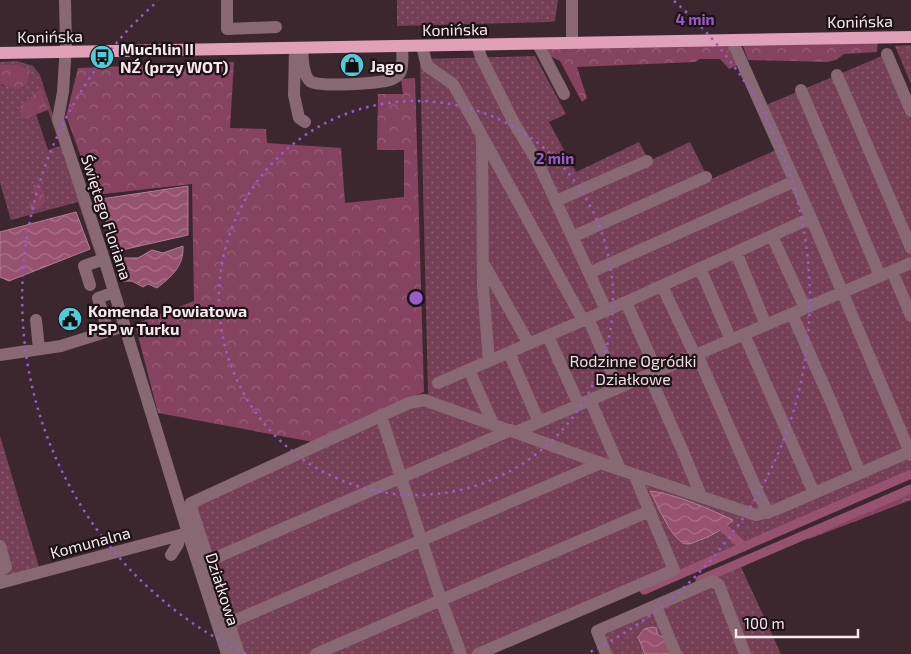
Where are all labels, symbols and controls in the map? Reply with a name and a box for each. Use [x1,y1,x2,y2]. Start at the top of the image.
text: 4 min [675,10,715,28]
street label: Konińska [827,11,893,31]
street label: Konińska [422,19,488,39]
street label: Konińska [17,26,83,46]
place label: Muchlin II NŹ (przy WOT) [120,39,229,77]
bus stop icon: Muchlin II NŹ (przy WOT) [89,44,115,70]
shop icon: Jago [339,52,365,78]
place label: Jago [370,56,404,75]
text: 2 min [536,149,574,167]
street label: Świętego Floriana [78,152,136,282]
centre of rings [407,289,425,307]
place label: Komenda Powiatowa PSP w Turku [88,301,247,338]
public building icon: Komenda Powiatowa PSP w Turku [57,306,83,332]
park label: Rodzinne Ogródki Działkowe [569,351,697,388]
street label: Komunalna [48,522,132,562]
street label: Działkowa [202,550,244,628]
scale bar [736,606,858,638]
text: 100 m [744,614,785,632]

